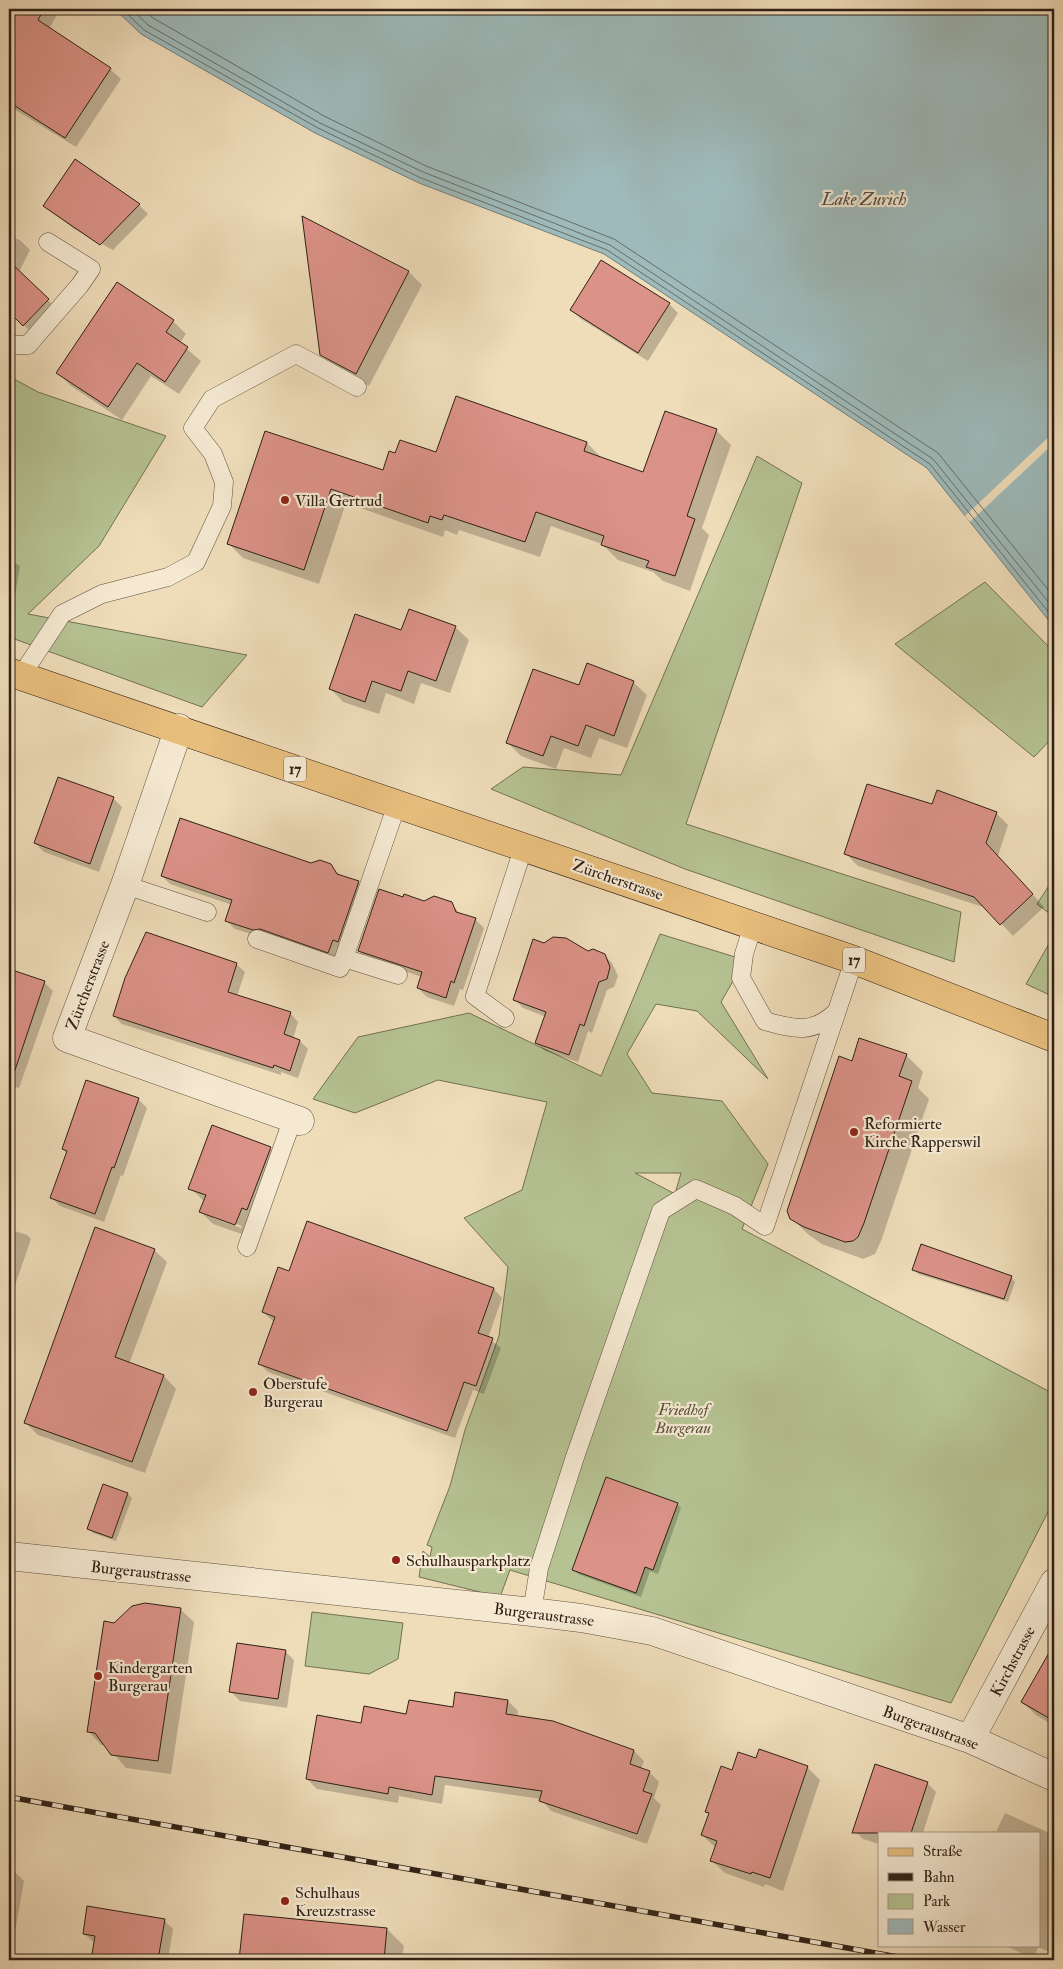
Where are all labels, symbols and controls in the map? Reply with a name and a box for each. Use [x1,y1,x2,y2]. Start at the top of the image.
water label: Lake Zurich [820,188,907,211]
place label: Villa Gertrud [295,491,382,511]
marker: Villa Gertrud [279,494,291,506]
road number: 17 [284,756,306,782]
street label: Zürcherstrasse [570,855,666,905]
street label: Zürcherstrasse [62,937,114,1033]
road number: 17 [843,948,865,972]
place label: Reformierte Kirche Rapperswil [864,1114,981,1153]
marker: Reformierte Kirche Rapperswil [848,1126,860,1138]
place label: Oberstufe Burgerau [263,1374,328,1412]
marker: Oberstufe Burgerau [247,1386,259,1398]
park label: Friedhof Burgerau [654,1400,712,1438]
place label: Schulhausparkplatz [406,1551,531,1572]
marker: Schulhausparkplatz [390,1554,402,1566]
street label: Burgeraustrasse [90,1557,192,1587]
street label: Burgeraustrasse [493,1599,595,1631]
street label: Kirchstrasse [986,1622,1040,1700]
place label: Kindergarten Burgerau [108,1658,193,1696]
marker: Kindergarten Burgerau [92,1670,104,1682]
street label: Burgeraustrasse [880,1701,982,1755]
legend [878,1832,1040,1946]
text: Straße [923,1842,962,1861]
text: Bahn [923,1868,955,1887]
place label: Schulhaus Kreuzstrasse [295,1883,376,1921]
text: Park [923,1892,950,1911]
marker: Schulhaus Kreuzstrasse [279,1895,291,1907]
text: Wasser [922,1918,966,1937]

